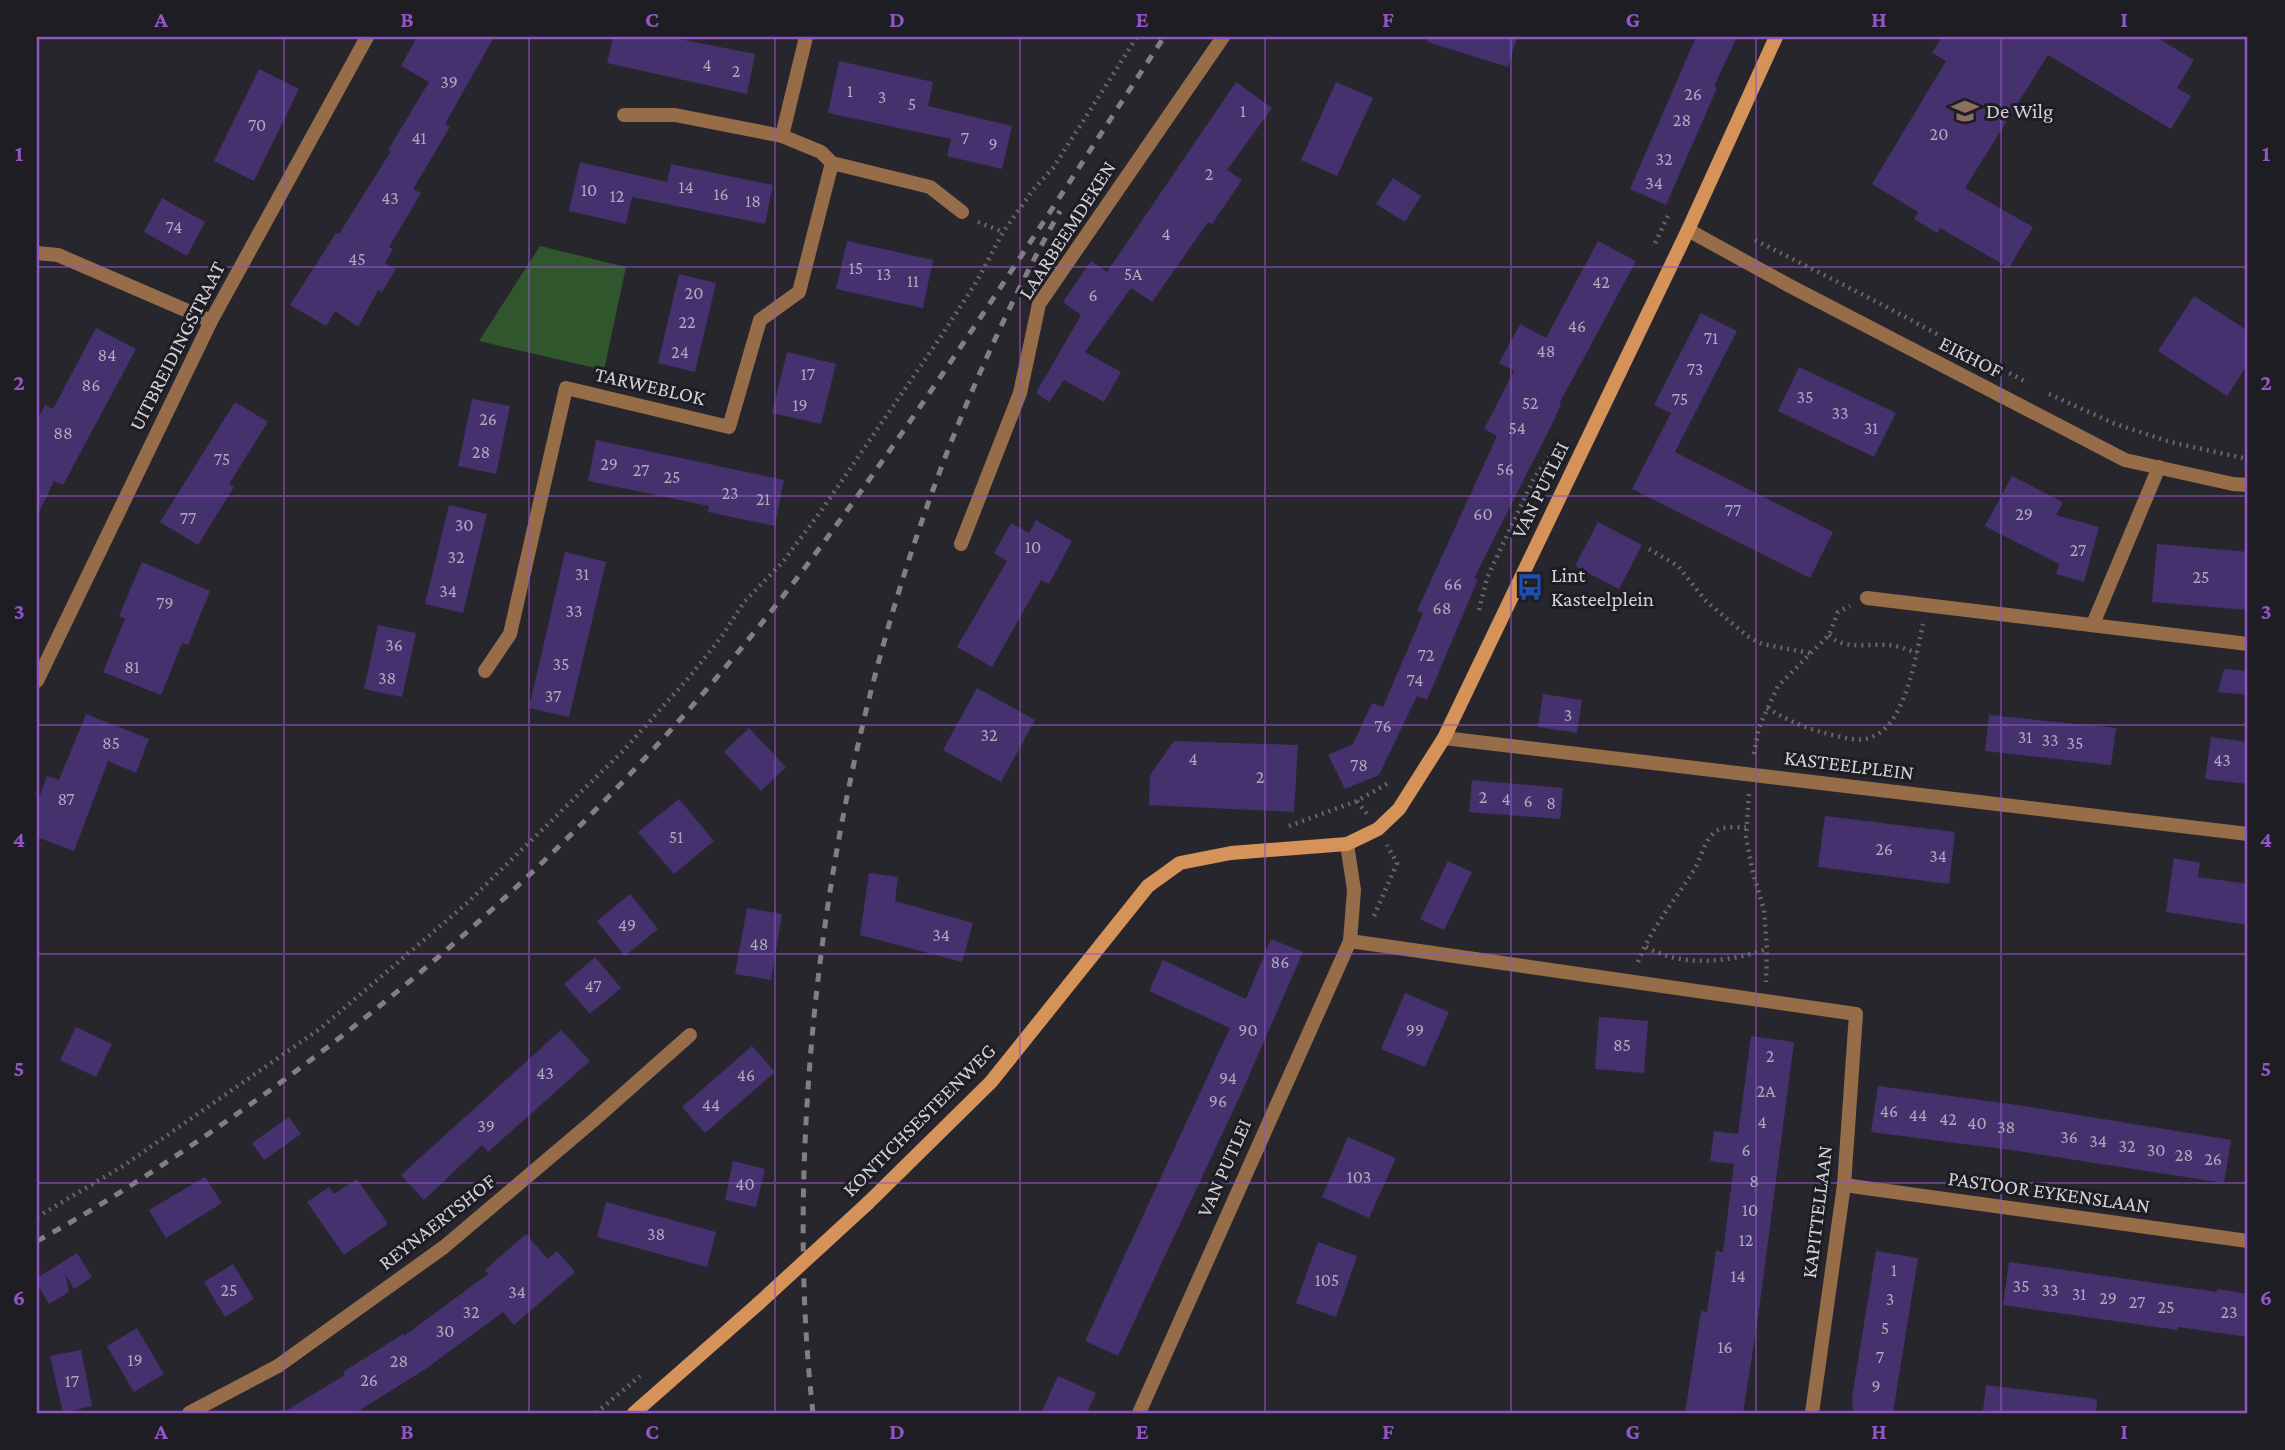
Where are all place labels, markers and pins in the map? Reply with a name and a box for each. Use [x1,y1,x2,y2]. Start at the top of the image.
school or university icon: De Wilg [1950,96,1980,126]
place label: De Wilg [1986,99,2053,123]
place label: Lint Kasteelplein [1551,563,1654,611]
bus stop icon: Lint Kasteelplein [1515,572,1545,602]

